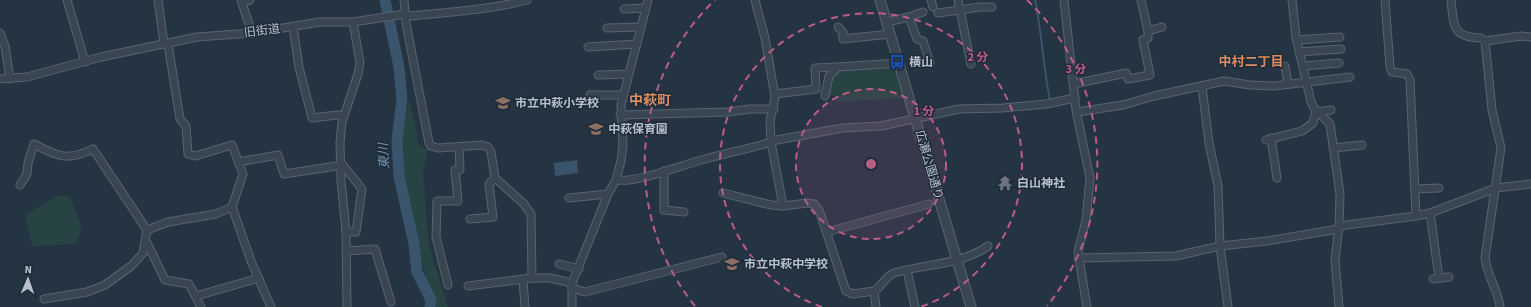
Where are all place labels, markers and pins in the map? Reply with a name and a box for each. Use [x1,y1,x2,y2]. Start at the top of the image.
bus stop icon: 横山 [888,53,906,71]
place label: 横山 [909,54,933,71]
school or university icon: 市立中萩小学校 [494,94,512,112]
place label: 市立中萩小学校 [515,95,599,112]
school or university icon: 中萩保育園 [587,120,605,138]
place label: 中萩保育園 [608,121,668,138]
centre of rings [864,157,878,171]
temple icon: 白山神社 [996,174,1014,192]
place label: 白山神社 [1017,175,1065,192]
school or university icon: 市立中萩中学校 [723,255,741,273]
place label: 市立中萩中学校 [744,256,828,273]

